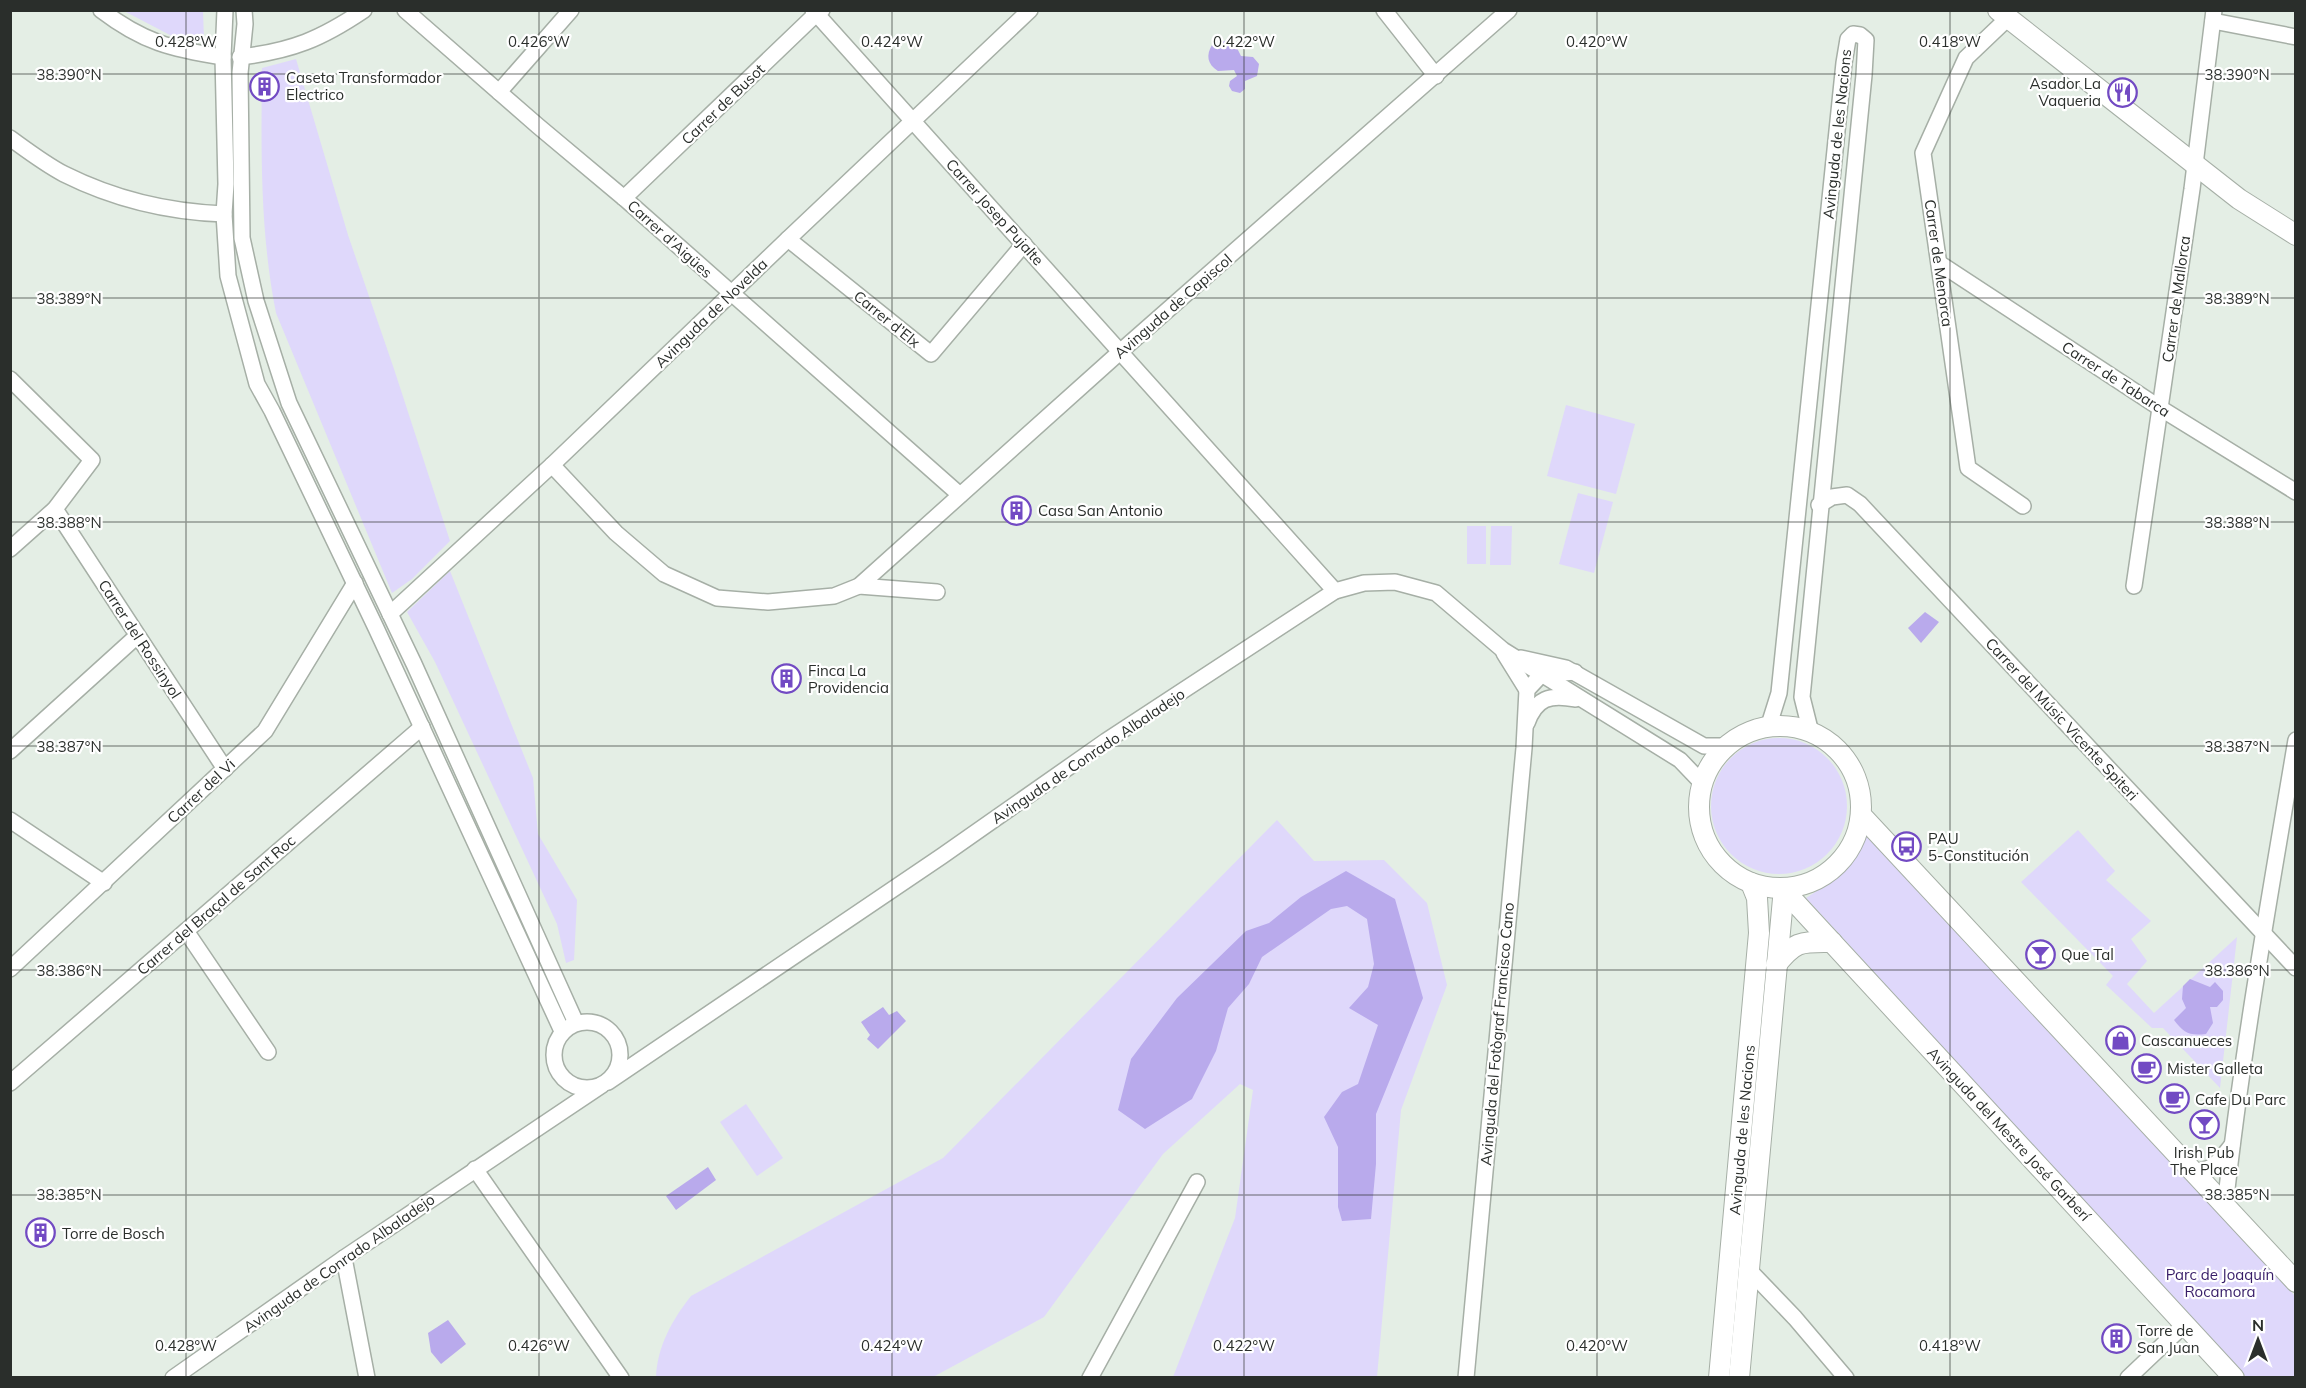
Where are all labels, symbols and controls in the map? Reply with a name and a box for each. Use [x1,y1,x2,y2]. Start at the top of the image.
text: 0.428°W [155,32,217,51]
text: 0.426°W [508,32,570,51]
text: 0.424°W [861,32,923,51]
text: 0.422°W [1213,32,1275,51]
text: 0.420°W [1566,32,1628,51]
text: 0.418°W [1919,32,1981,51]
street label: Avinguda de les Nacions [1819,48,1855,220]
street label: Carrer de Busot [677,59,769,149]
text: 38.390°N [36,65,102,84]
text: 38.390°N [2204,65,2270,84]
place label: Caseta Transformador Electrico [286,68,442,104]
building icon: Caseta Transformador Electrico [249,70,281,102]
place label: Asador La Vaqueria [2030,74,2101,110]
restaurant icon: Asador La Vaqueria [2106,76,2138,108]
street label: Carrer Josep Pujalte [942,155,1048,269]
street label: Carrer d'Aigües [624,196,716,282]
street label: Carrer de Menorca [1921,198,1957,328]
street label: Carrer de Mallorca [2158,234,2194,364]
street label: Avinguda de Capiscol [1110,250,1236,362]
street label: Avinguda de Novelda [651,254,771,372]
street label: Carrer d’Elx [850,286,924,352]
text: 38.389°N [36,289,102,308]
text: 38.389°N [2204,289,2270,308]
street label: Carrer de Tabarca [2058,337,2174,421]
building icon: Casa San Antonio [1001,494,1033,526]
place label: Casa San Antonio [1038,501,1163,520]
text: 38.388°N [36,513,102,532]
text: 38.388°N [2204,513,2270,532]
street label: Carrer del Rossinyol [94,576,186,702]
street label: Carrer del Músic Vicente Spiteri [1982,634,2142,804]
place label: Finca La Providencia [808,661,889,697]
building icon: Finca La Providencia [771,663,803,695]
street label: Avinguda de Conrado Albaladejo [988,684,1188,828]
text: 38.387°N [36,737,102,756]
text: 38.387°N [2204,737,2270,756]
street label: Carrer del Vi [163,755,239,827]
place label: PAU 5-Constitución [1928,829,2029,865]
street label: Carrer del Braçal de Sant Roc [133,831,299,979]
bus stop icon: PAU 5-Constitución [1891,831,1923,863]
street label: Avinguda del Fotògraf Francisco Cano [1476,902,1518,1166]
bar icon: Que Tal [2024,938,2056,970]
place label: Que Tal [2061,945,2114,964]
text: 38.386°N [36,961,102,980]
text: 38.386°N [2204,961,2270,980]
shop icon: Cascanueces [2104,1024,2136,1056]
place label: Cascanueces [2141,1031,2232,1050]
street label: Avinguda del Mestre José Garberí [1923,1043,2096,1226]
street label: Avinguda de les Nacions [1725,1044,1759,1216]
cafe icon: Mister Galleta [2130,1052,2162,1084]
place label: Mister Galleta [2167,1059,2263,1078]
cafe icon: Cafe Du Parc [2158,1083,2190,1115]
place label: Cafe Du Parc [2195,1090,2286,1109]
bar icon: Irish Pub The Place [2188,1109,2220,1141]
place label: Irish Pub The Place [2170,1143,2238,1179]
text: 38.385°N [36,1185,102,1204]
text: 38.385°N [2204,1185,2270,1204]
street label: Avinguda de Conrado Albaladejo [240,1190,438,1336]
building icon: Torre de Bosch [25,1217,57,1249]
place label: Torre de Bosch [62,1224,165,1243]
park label: Parc de Joaquín Rocamora [2166,1265,2274,1301]
north arrow [2228,1310,2288,1370]
text: N [2252,1315,2264,1335]
place label: Torre de San Juan [2137,1321,2199,1357]
building icon: Torre de San Juan [2100,1323,2132,1355]
text: 0.428°W [155,1336,217,1355]
text: 0.426°W [508,1336,570,1355]
text: 0.424°W [861,1336,923,1355]
text: 0.422°W [1213,1336,1275,1355]
text: 0.420°W [1566,1336,1628,1355]
text: 0.418°W [1919,1336,1981,1355]

